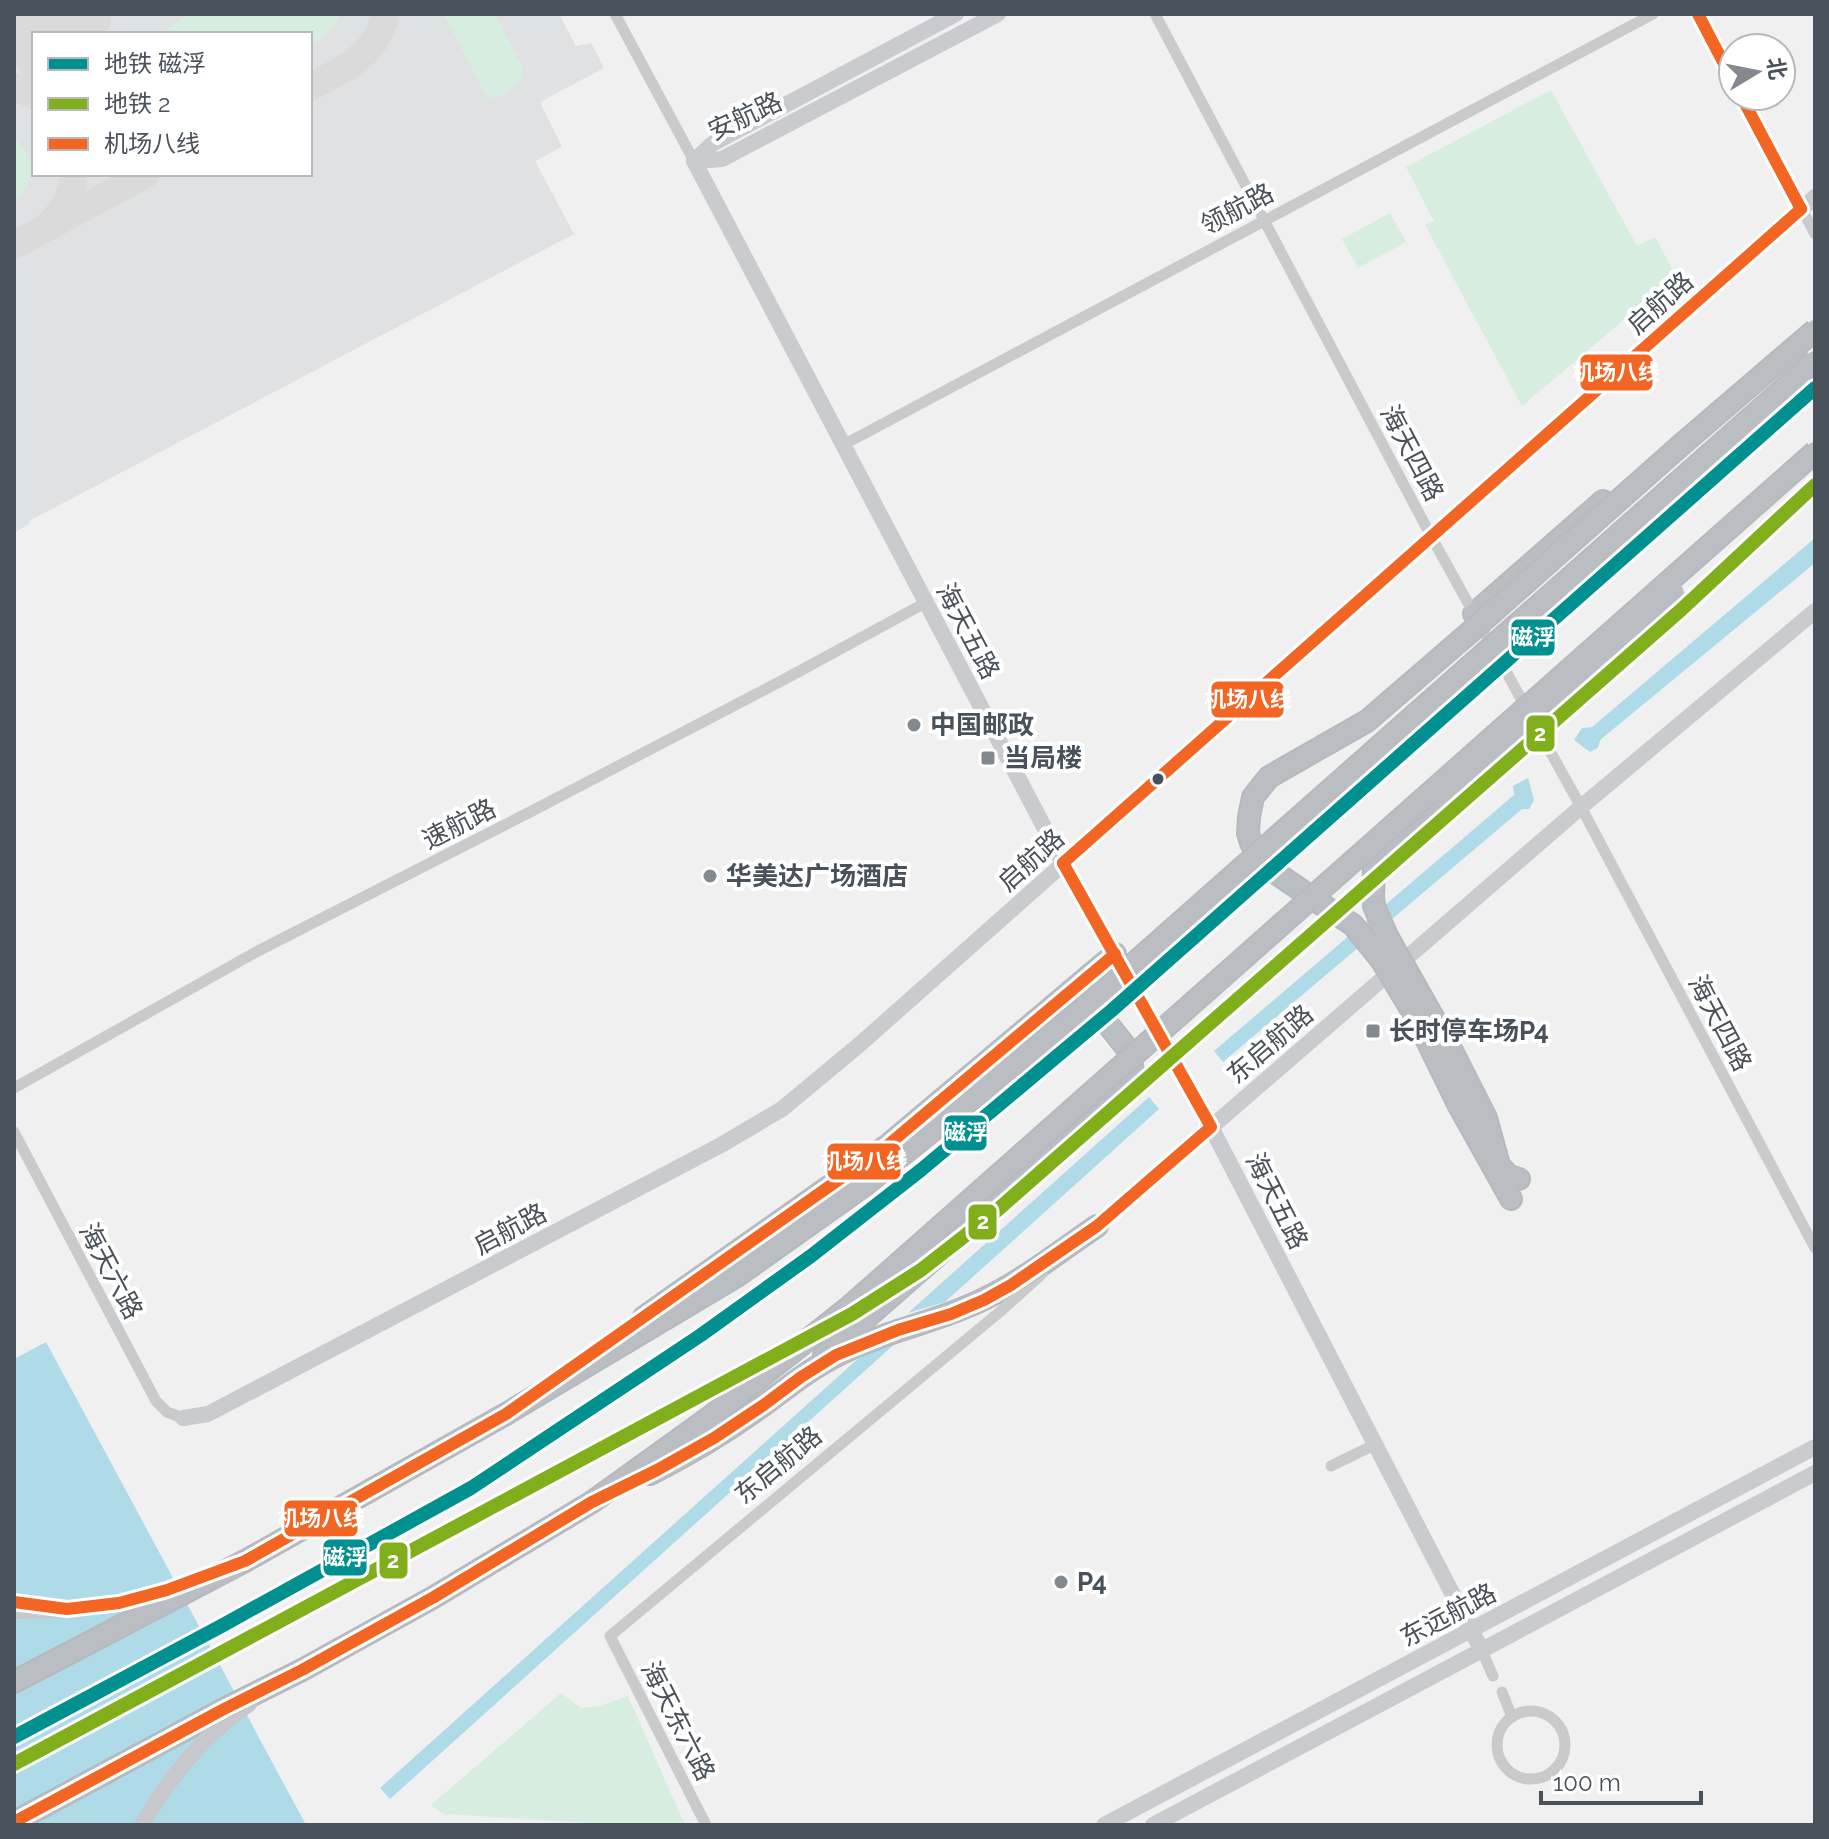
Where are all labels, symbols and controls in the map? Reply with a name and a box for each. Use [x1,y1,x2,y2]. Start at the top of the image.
legend [32,32,312,176]
north arrow [1717,32,1797,112]
text: 地铁 磁浮 [104,49,206,78]
text: 北 [1762,55,1791,82]
street label: 安航路 [703,86,787,146]
text: 地铁 2 [104,89,171,118]
text: 机场八线 [104,129,200,158]
street label: 领航路 [1196,177,1278,241]
street label: 启航路 [1621,266,1699,340]
line badge: 机场八线 [1579,353,1654,392]
text: 机场八线 [1572,359,1660,385]
street label: 海天四路 [1374,400,1450,506]
street label: 海天五路 [930,578,1006,684]
line badge: 磁浮 [1510,618,1556,657]
text: 磁浮 [1511,624,1555,650]
line badge: 机场八线 [1210,680,1285,719]
text: 机场八线 [1204,686,1292,712]
place label: 中国邮政 [930,710,1034,740]
line badge: 2 [1525,714,1556,753]
marker: 中国邮政 [905,716,923,734]
text: 2 [1534,720,1546,746]
place label: 当局楼 [1004,743,1082,773]
marker: 当局楼 [979,749,997,767]
unlabelled marker [1150,771,1166,787]
street label: 速航路 [417,793,501,855]
street label: 启航路 [992,823,1070,897]
place label: 华美达广场酒店 [726,861,908,891]
marker: 华美达广场酒店 [701,867,719,885]
street label: 海天四路 [1682,970,1758,1076]
street label: 东启航路 [1221,999,1319,1089]
place label: 长时停车场P4 [1389,1016,1549,1046]
marker: 长时停车场P4 [1364,1022,1382,1040]
line badge: 磁浮 [943,1114,988,1152]
text: 磁浮 [944,1119,988,1145]
line badge: 机场八线 [826,1142,902,1181]
text: 机场八线 [820,1148,908,1174]
street label: 海天五路 [1240,1148,1314,1254]
street label: 启航路 [469,1197,551,1261]
line badge: 2 [967,1203,998,1241]
text: 2 [977,1208,989,1234]
street label: 海天六路 [73,1218,149,1324]
street label: 东启航路 [729,1420,827,1510]
line badge: 机场八线 [283,1499,359,1538]
text: 机场八线 [277,1505,365,1531]
line badge: 磁浮 [322,1538,368,1577]
line badge: 2 [378,1541,409,1580]
text: 磁浮 [323,1544,367,1570]
text: 2 [387,1547,399,1573]
place label: P4 [1077,1567,1107,1597]
marker: P4 [1052,1573,1070,1591]
street label: 东远航路 [1395,1577,1501,1653]
street label: 海天东六路 [635,1656,721,1786]
scale bar [1541,1755,1701,1805]
text: 100 m [1553,1768,1621,1797]

